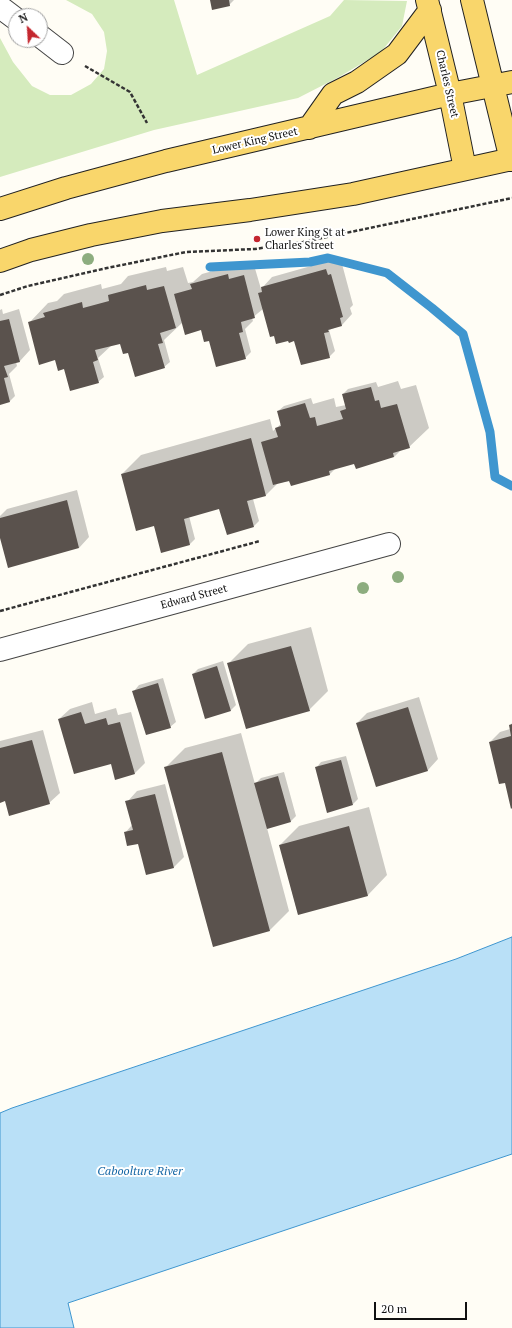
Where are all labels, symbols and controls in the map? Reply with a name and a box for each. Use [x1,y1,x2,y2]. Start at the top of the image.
north arrow [8,8,48,48]
text: N [17,10,30,26]
street label: Charles Street [433,49,461,119]
street label: Lower King Street [211,125,299,157]
place label: Lower King St at Charles Street [265,226,345,252]
marker: Lower King St at Charles Street [252,234,262,244]
street label: Edward Street [159,582,229,612]
water label: Caboolture River [97,1165,183,1179]
scale bar [376,1294,469,1320]
text: 20 m [381,1301,407,1316]

